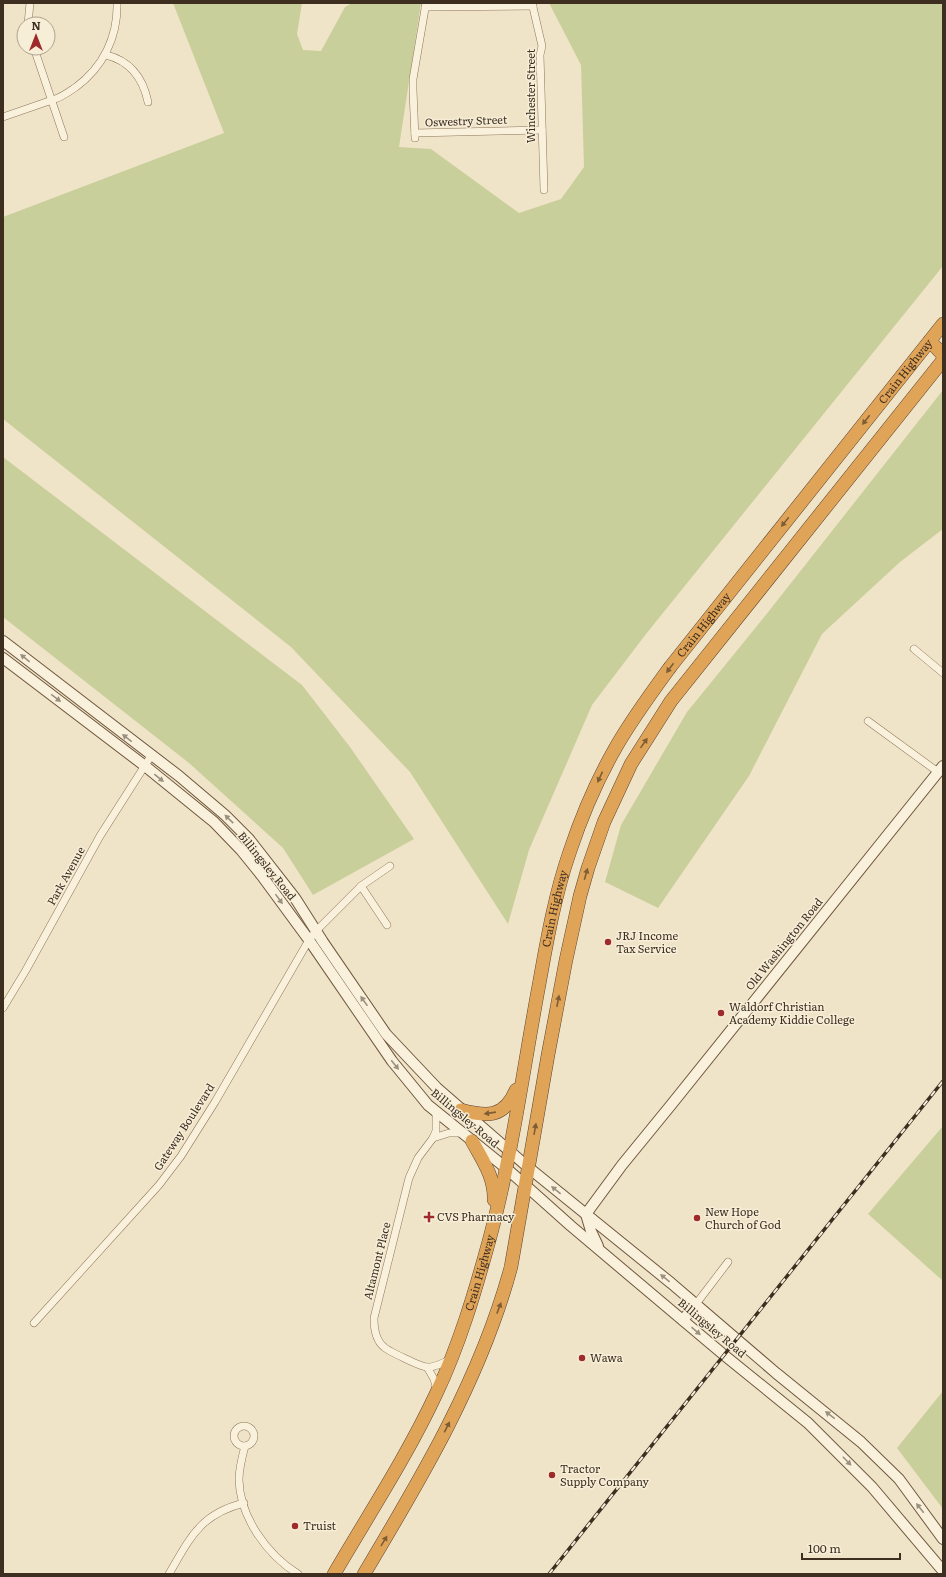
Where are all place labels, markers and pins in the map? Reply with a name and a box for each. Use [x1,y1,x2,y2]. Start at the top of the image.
place label: JRJ Income Tax Service [616,927,679,956]
marker: JRJ Income Tax Service [603,937,613,947]
place label: Waldorf Christian Academy Kiddie College [729,998,855,1027]
marker: Waldorf Christian Academy Kiddie College [716,1008,726,1018]
place label: New Hope Church of God [705,1203,781,1232]
place label: CVS Pharmacy [437,1208,515,1224]
marker: CVS Pharmacy [424,1212,434,1222]
marker: New Hope Church of God [692,1213,702,1223]
place label: Wawa [590,1349,623,1365]
marker: Wawa [577,1353,587,1363]
place label: Tractor Supply Company [560,1460,649,1489]
marker: Tractor Supply Company [547,1470,557,1480]
place label: Truist [303,1517,337,1533]
marker: Truist [290,1521,300,1531]

